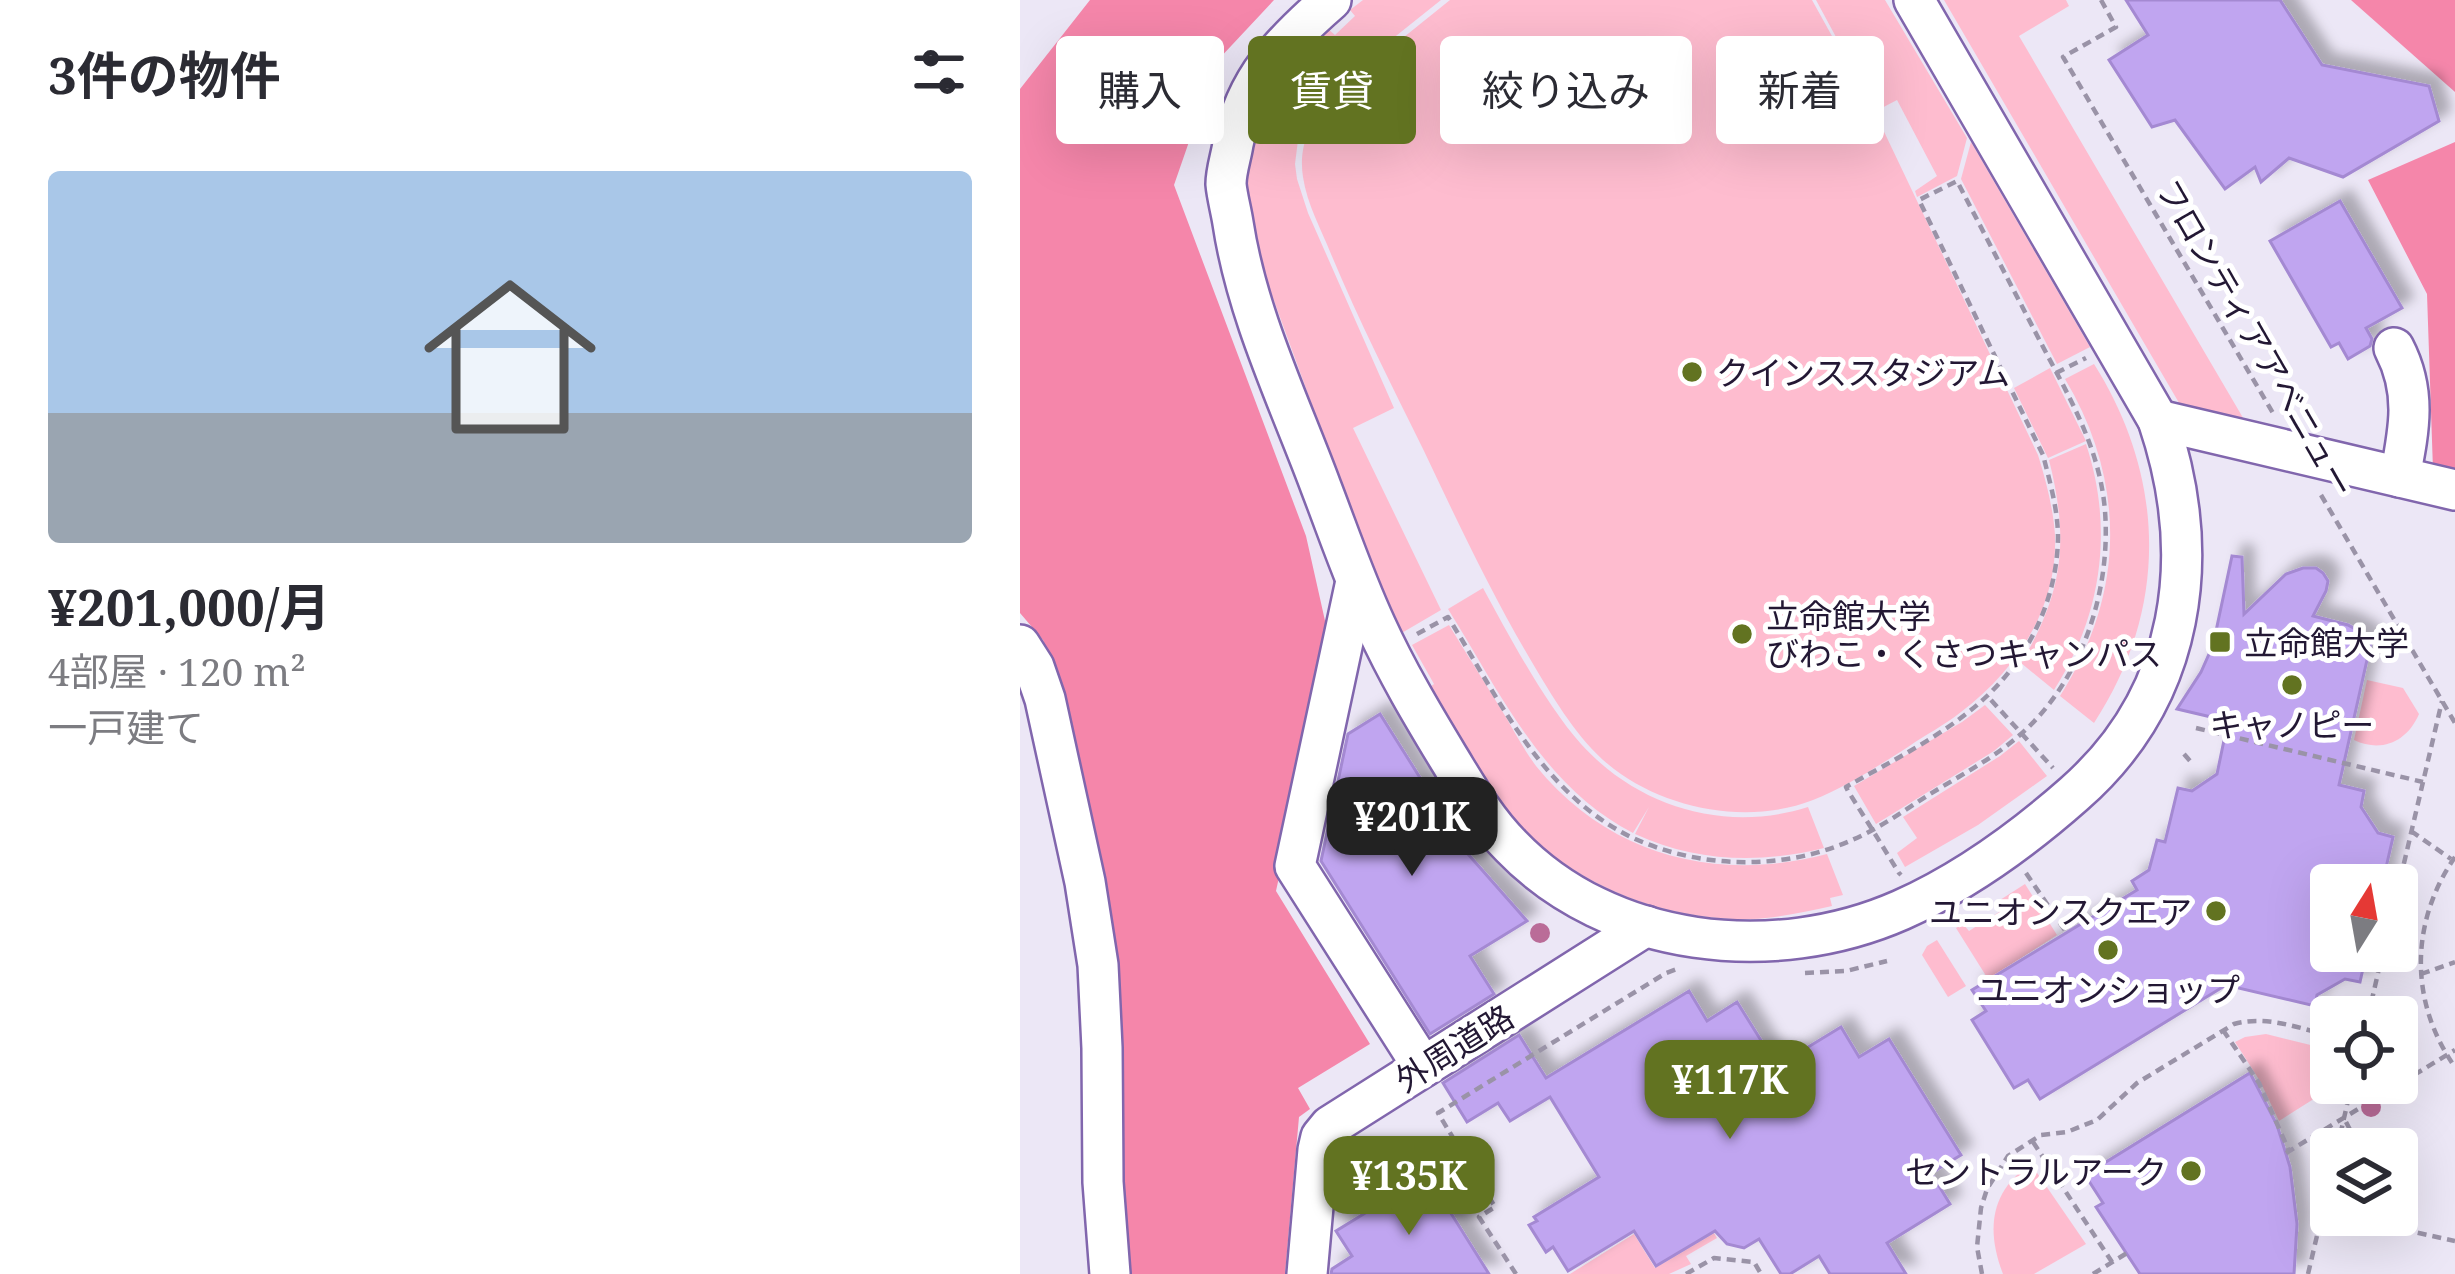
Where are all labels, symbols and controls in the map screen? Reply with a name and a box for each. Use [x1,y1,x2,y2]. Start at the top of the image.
chip: 購入 [1056,36,1224,144]
chip: 賃貸 [1248,36,1416,144]
chip: 絞り込み [1440,36,1692,144]
chip: 新着 [1716,36,1884,144]
text: 3件の物件 [48,39,281,109]
icon: filters [906,39,972,105]
street label: フロンティアアベニュー [2146,171,2366,505]
icon: home [402,249,618,465]
place label: クインススタジアム [1716,350,2010,395]
marker: クインススタジアム [1679,359,1705,385]
text: ¥201,000/月 [48,571,330,641]
place label: 立命館大学 びわこ・くさつキャンパス [1766,593,2162,676]
place label: 立命館大学 [2244,620,2409,665]
marker: 立命館大学 びわこ・くさつキャンパス [1729,621,1755,647]
marker: 立命館大学 [2207,629,2233,655]
text: 4部屋 · 120 m² [48,644,306,697]
marker: キャノピー [2279,672,2305,698]
text: 一戸建て [48,700,204,753]
place label: キャノピー [2210,702,2375,747]
pin: ¥201K [1328,777,1496,879]
text: ¥201K [1354,789,1470,842]
north arrow [2310,864,2418,972]
map controls [2310,864,2418,1236]
place label: ユニオンスクエア [1929,889,2192,934]
marker: ユニオンスクエア [2203,898,2229,924]
marker: ユニオンショップ [2095,937,2121,963]
place label: ユニオンショップ [1976,967,2240,1012]
street label: 外周道路 [1386,994,1522,1102]
button: locate [2310,996,2418,1104]
pin: ¥117K [1646,1040,1814,1142]
text: ¥117K [1672,1052,1788,1105]
button: layers [2310,1128,2418,1236]
pin: ¥135K [1325,1136,1493,1238]
text: ¥135K [1351,1148,1467,1201]
place label: セントラルアーク [1905,1149,2167,1194]
marker: セントラルアーク [2178,1158,2204,1184]

